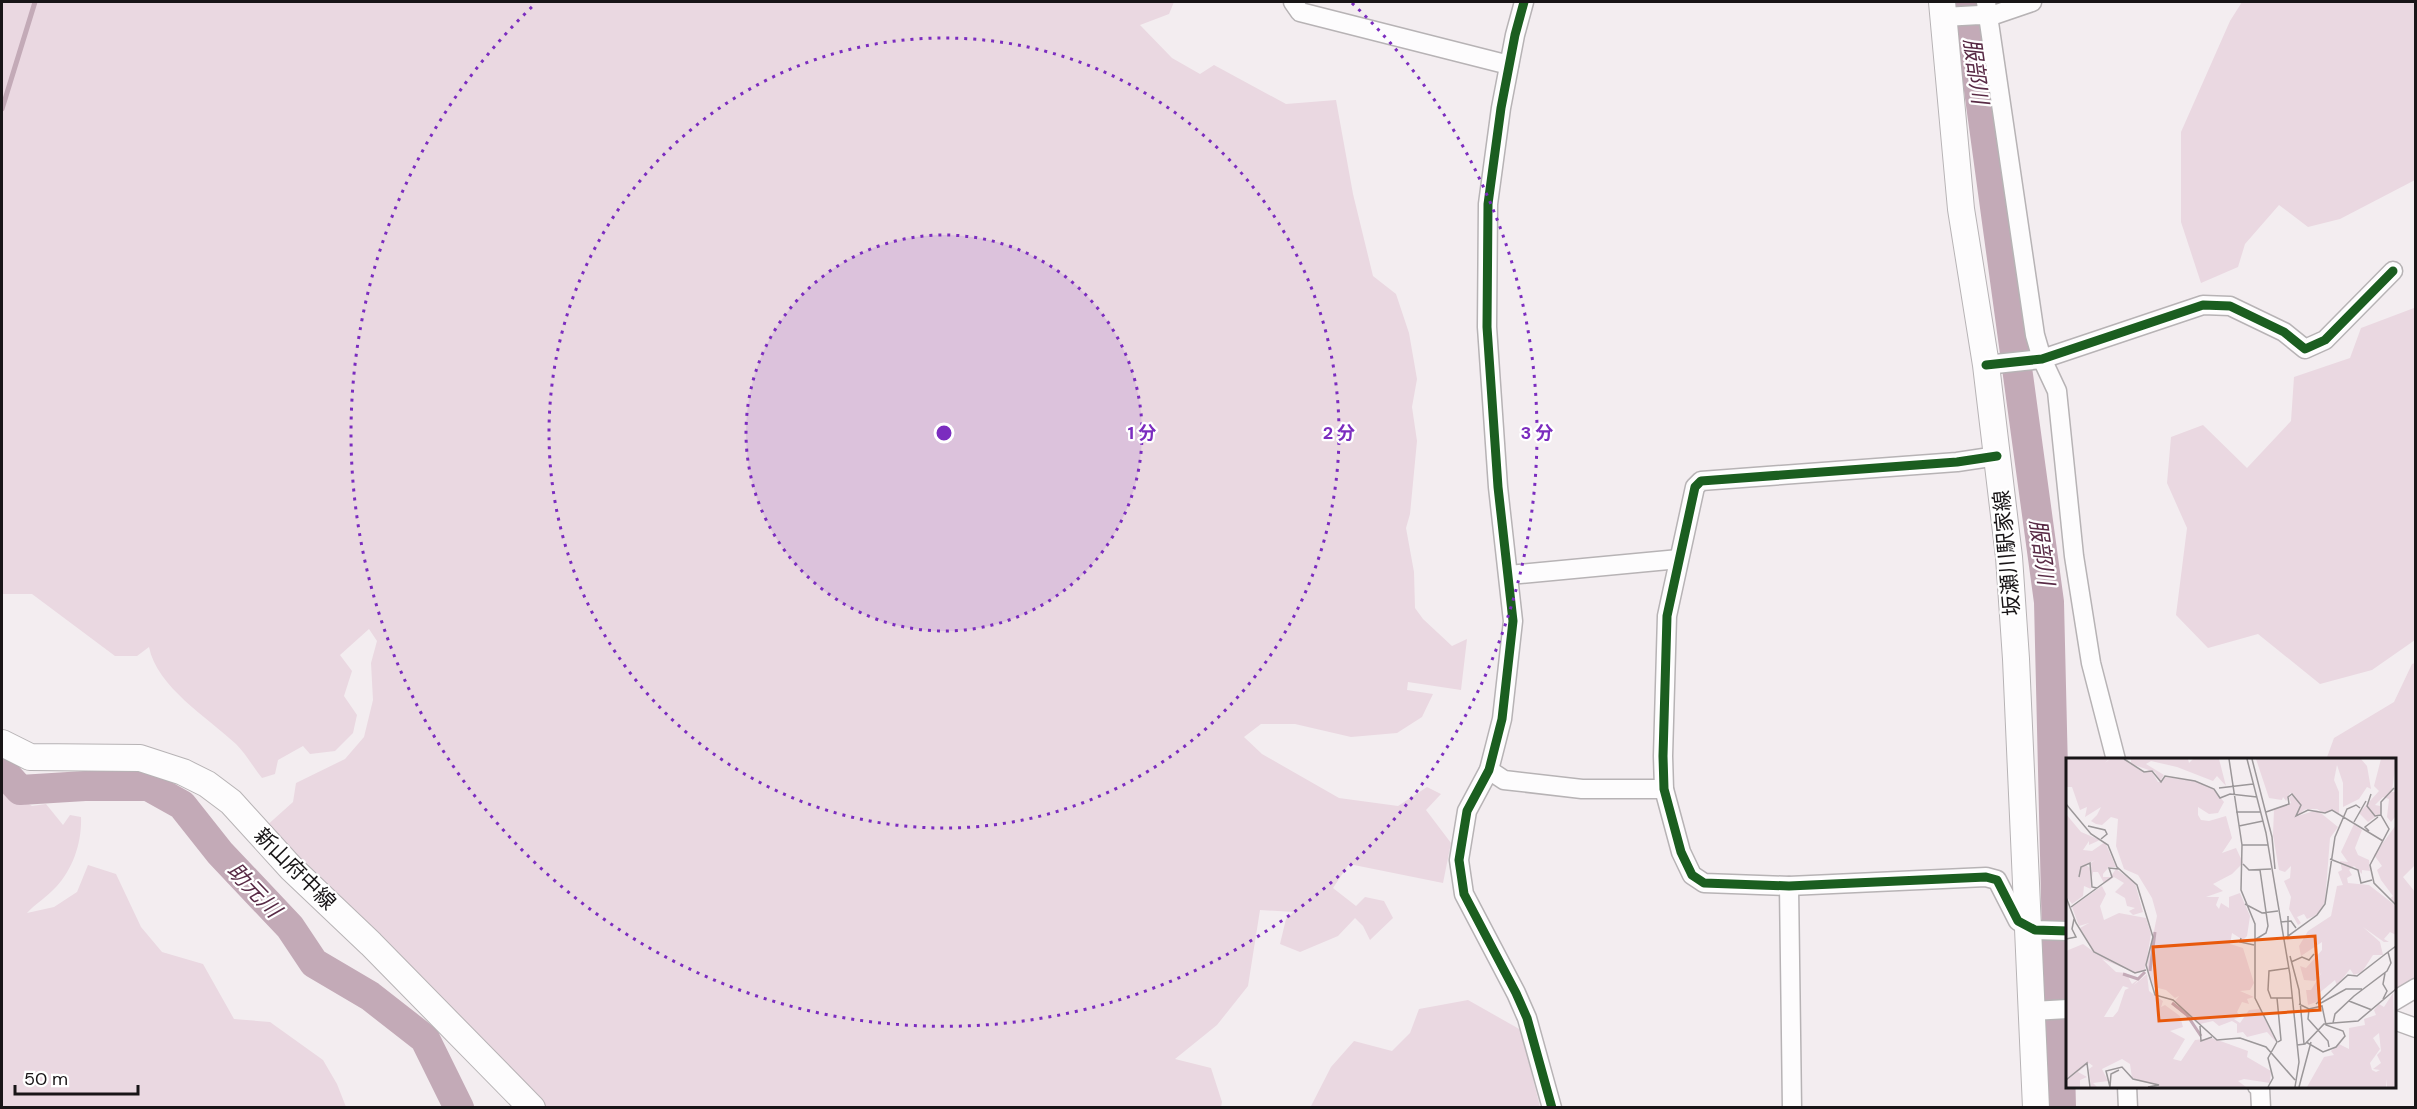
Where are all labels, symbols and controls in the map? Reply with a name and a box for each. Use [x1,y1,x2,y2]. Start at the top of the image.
water label: 服部川 [1957,36,1995,108]
text: 1 分 [1128,421,1156,445]
text: 2 分 [1323,421,1355,445]
text: 3 分 [1520,421,1554,445]
centre of rings [934,423,954,443]
street label: 坂瀬川駅家線 [1988,489,2026,617]
water label: 服部川 [2023,517,2061,589]
inset map [2066,758,2396,1088]
street label: 新山府中線 [248,822,342,916]
water label: 助元川 [221,856,289,925]
scale bar [15,1058,138,1096]
text: 50 m [24,1067,68,1091]

